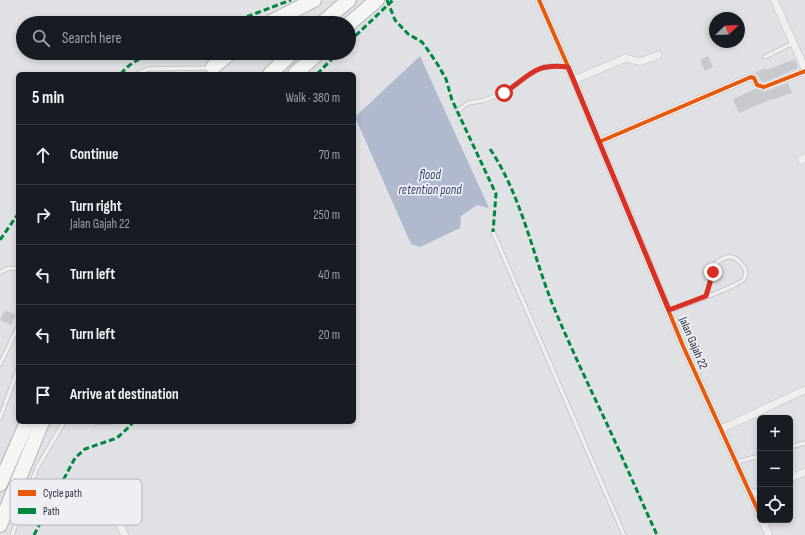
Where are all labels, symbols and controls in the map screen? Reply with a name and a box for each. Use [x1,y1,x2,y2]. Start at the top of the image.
north arrow [709,12,745,48]
search box [16,16,356,60]
icon: search [30,27,52,49]
text: Search here [62,29,122,48]
route start [495,84,513,102]
text: 5 min [32,88,64,108]
text: Walk · 380 m [285,90,340,106]
icon: ahead [32,144,54,166]
text: Continue [70,145,119,164]
text: 70 m [319,147,340,163]
water label: flood retention pond [398,167,462,198]
text: Turn right [70,197,122,216]
icon: right [32,204,54,226]
text: 250 m [313,207,340,223]
text: Jalan Gajah 22 [70,216,130,232]
route end [704,263,722,281]
icon: left [32,264,54,286]
text: Turn left [70,265,115,284]
text: 40 m [318,267,340,283]
street label: Jalan Gajah 22 [675,314,711,371]
icon: left [32,324,54,346]
text: Turn left [70,325,115,344]
text: 20 m [318,327,340,343]
icon: arrive [32,384,54,406]
text: Arrive at destination [70,385,179,404]
map controls [757,415,793,523]
button: + [757,415,793,451]
button: − [757,451,793,487]
legend [10,479,142,525]
text: Cycle path [43,487,82,500]
button: locate [757,487,793,523]
text: Path [43,505,60,518]

